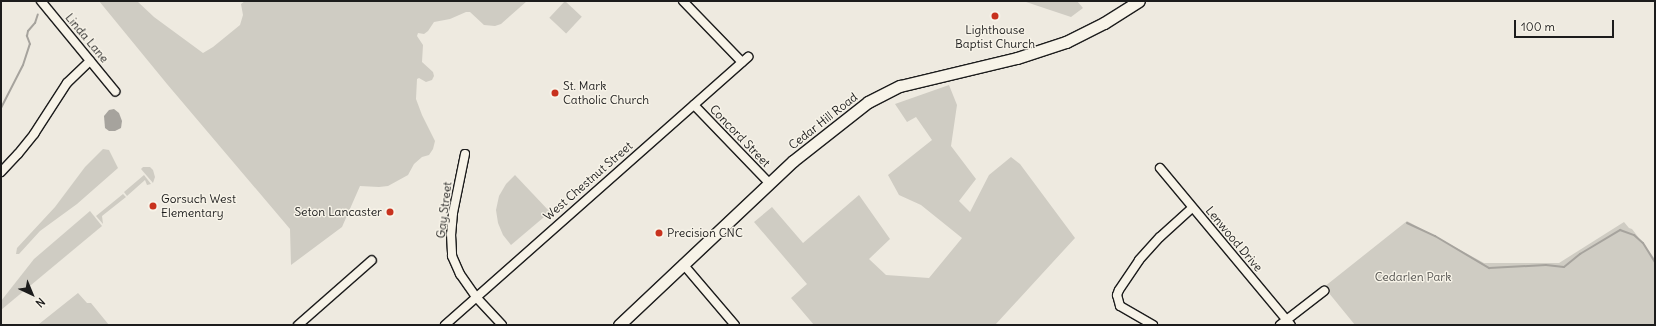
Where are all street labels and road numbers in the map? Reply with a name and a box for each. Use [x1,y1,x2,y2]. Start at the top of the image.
street label: Linda Lane [62,11,112,65]
street label: Cedar Hill Road [786,90,860,152]
street label: Concord Street [707,102,773,170]
street label: West Chestnut Street [541,139,635,223]
street label: Gay Street [433,181,455,239]
street label: Lenwood Drive [1203,203,1265,275]

